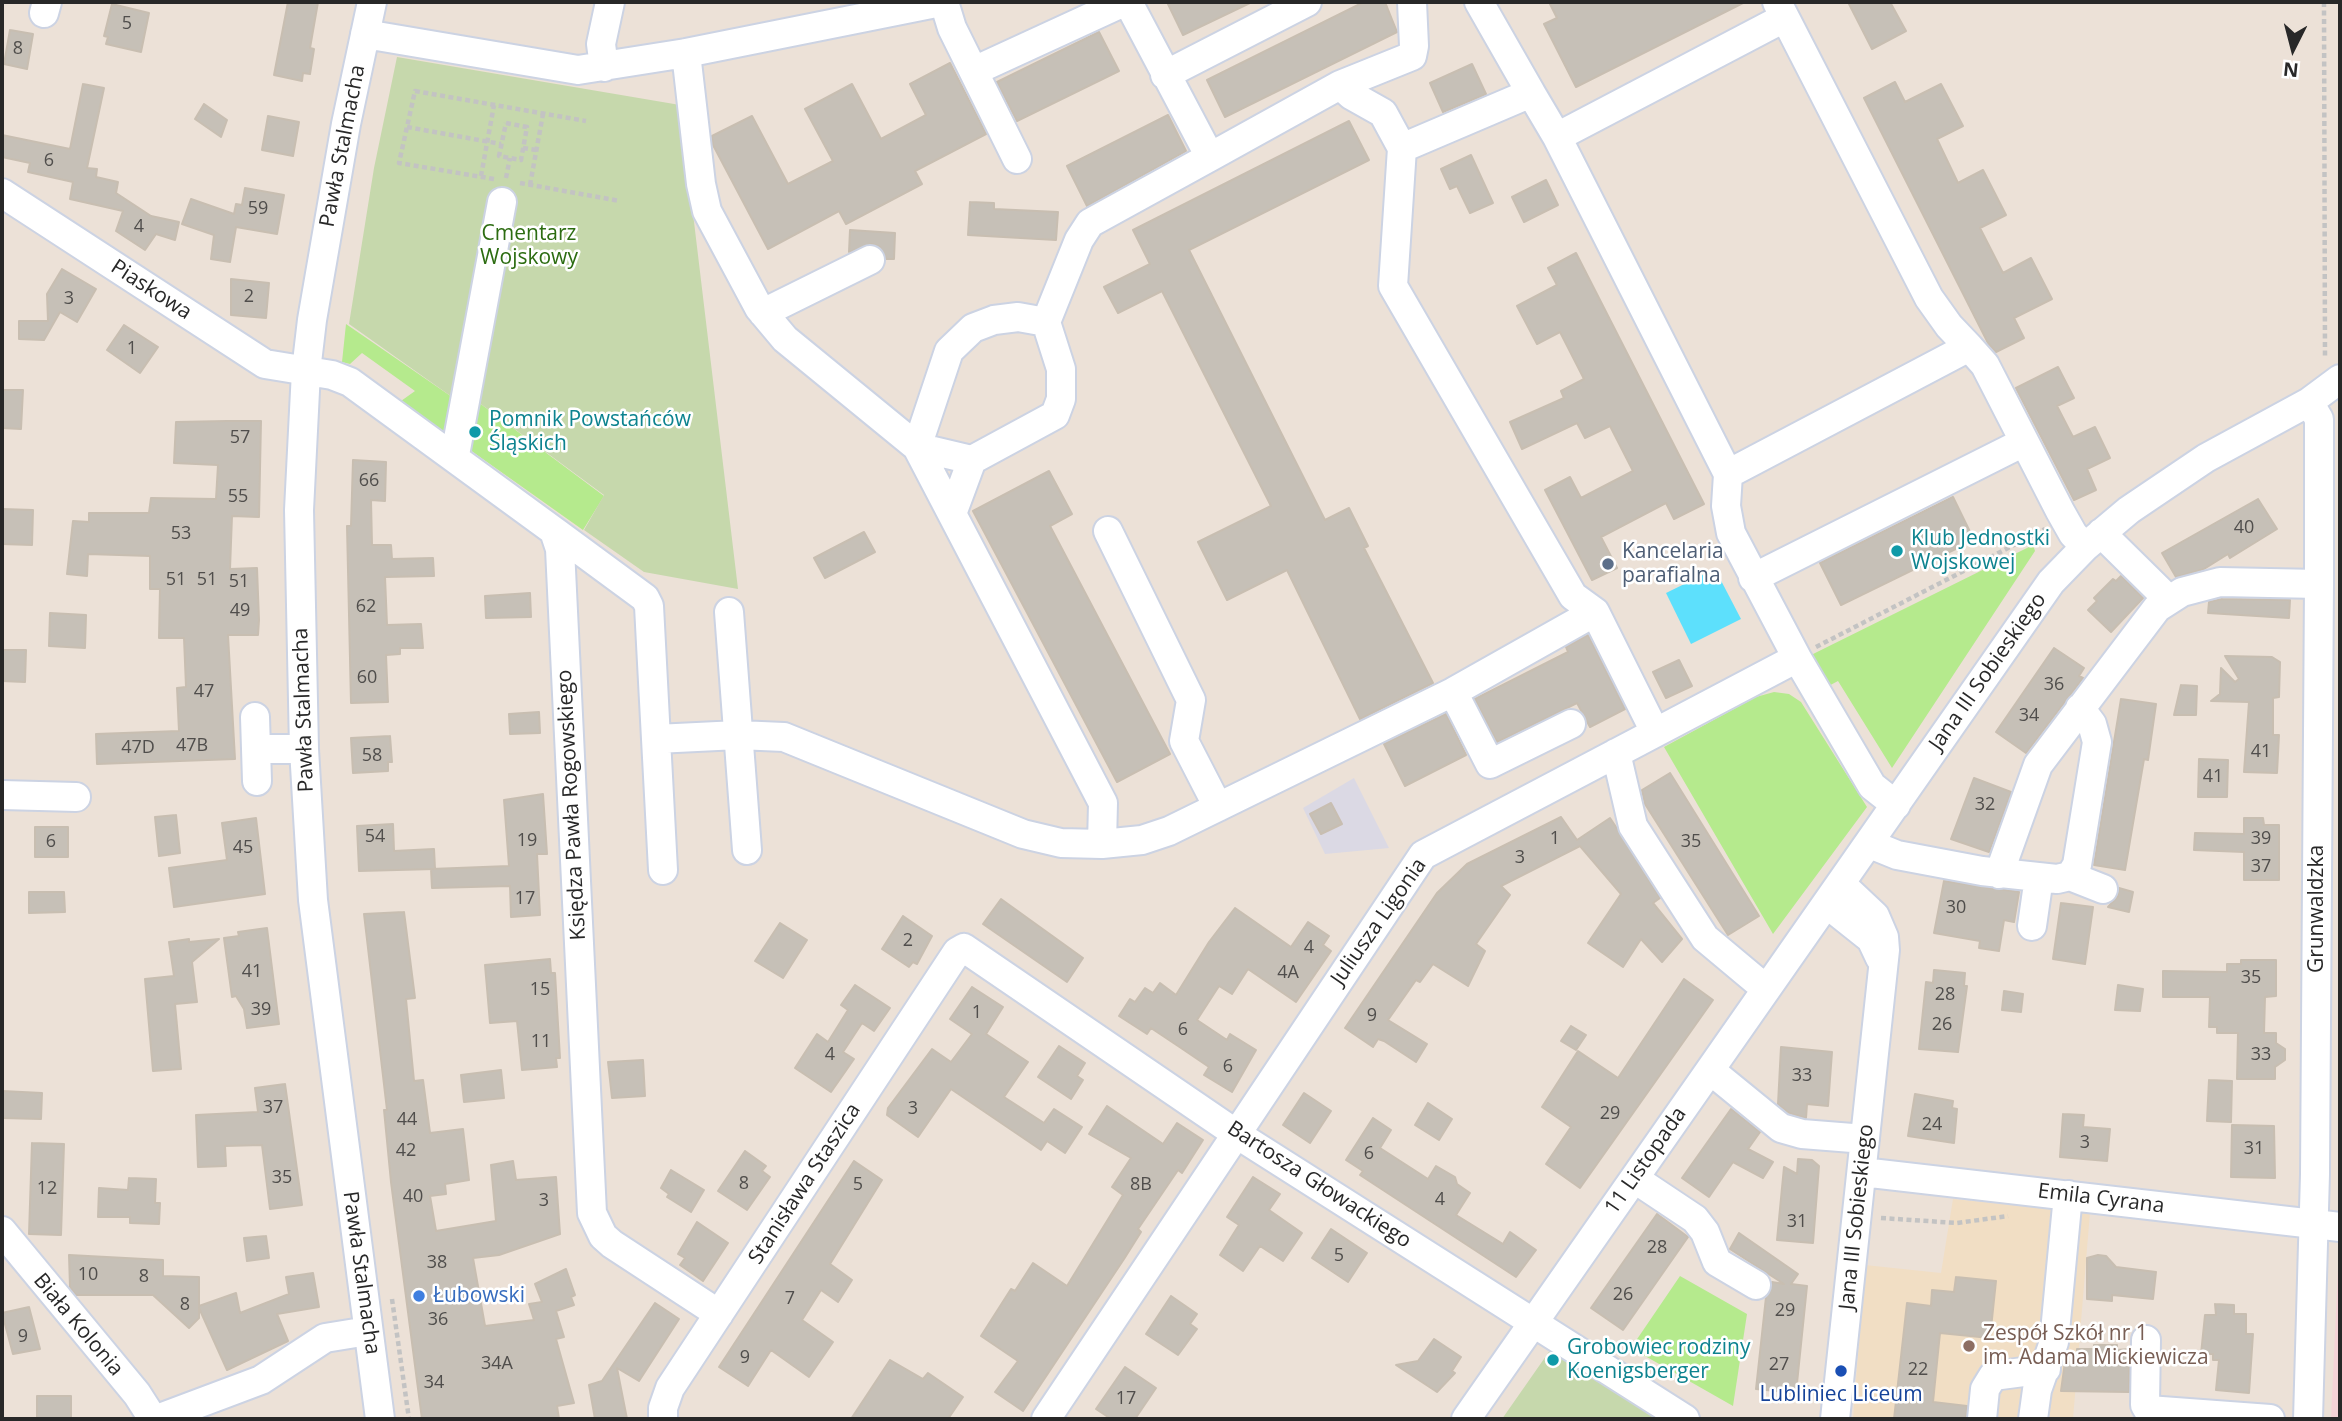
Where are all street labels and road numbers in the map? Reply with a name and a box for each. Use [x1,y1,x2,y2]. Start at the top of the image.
street label: Pawła Stalmacha [315,63,371,229]
street label: Piaskowa [106,255,196,325]
street label: Jana III Sobieskiego [1924,588,2052,756]
street label: Pawła Stalmacha [289,627,319,793]
street label: Księdza Pawła Rogowskiego [552,669,592,941]
street label: Grunwaldzka [2304,845,2330,973]
street label: Juliusza Ligonia [1326,854,1432,990]
street label: Stanisława Staszica [744,1099,866,1269]
street label: 11 Listopada [1600,1103,1692,1219]
street label: Bartosza Głowackiego [1222,1116,1416,1254]
street label: Jana III Sobieskiego [1835,1123,1879,1311]
street label: Emila Cyrana [2036,1179,2166,1219]
street label: Pawła Stalmacha [337,1190,385,1356]
street label: Biała Kolonia [28,1269,128,1381]

